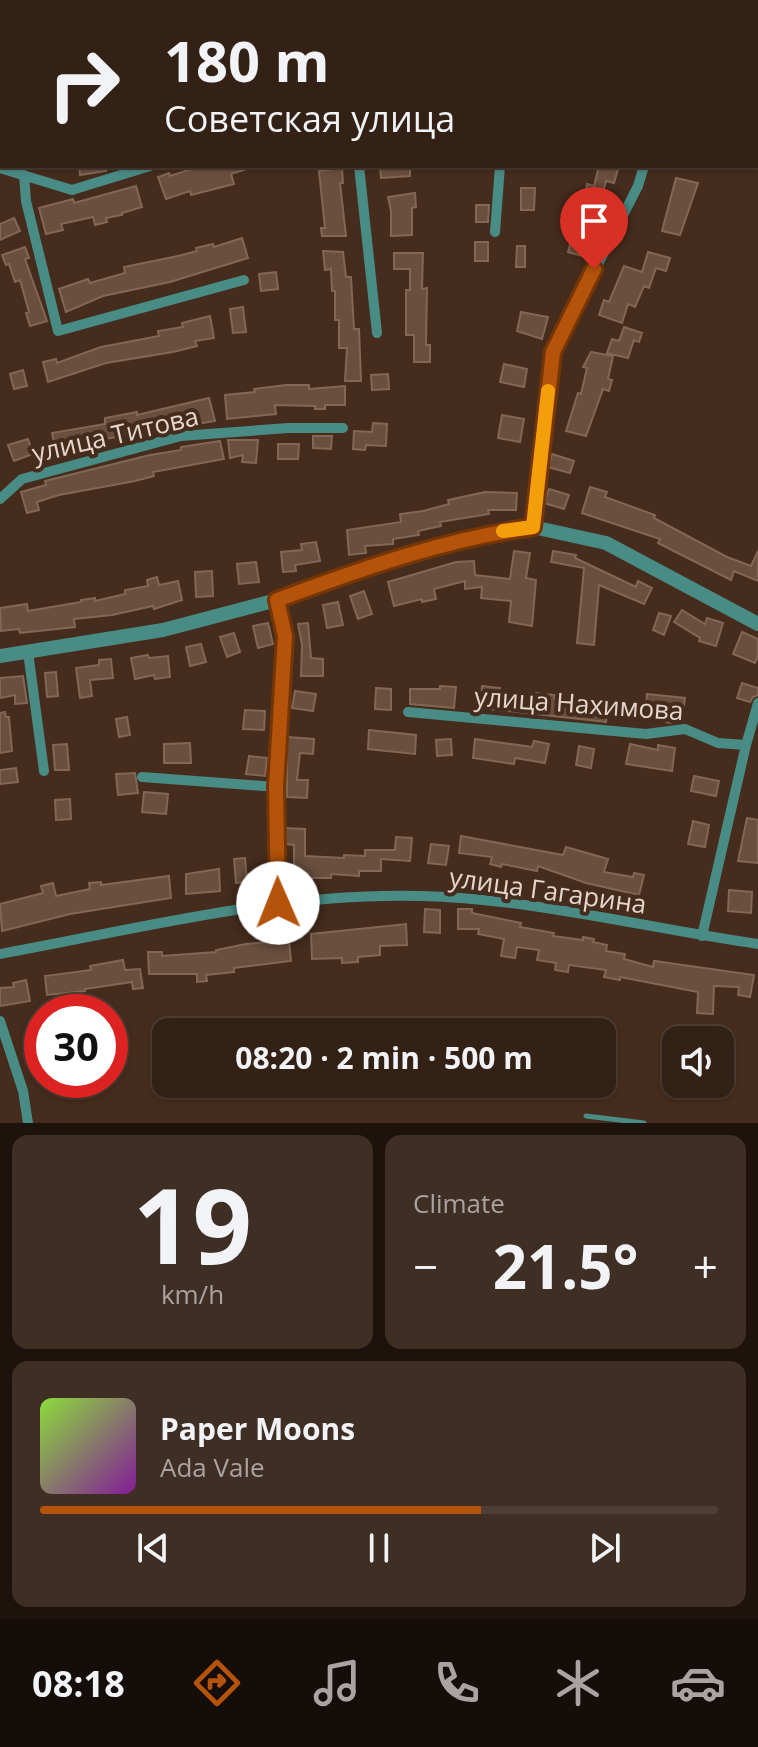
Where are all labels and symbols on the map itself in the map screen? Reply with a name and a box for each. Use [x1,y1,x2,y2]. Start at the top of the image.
pin [560,187,628,269]
street label: улица Титова [28,397,202,471]
street label: улица Нахимова [473,678,685,728]
street label: улица Гагарина [447,858,649,922]
position arrow [236,861,320,945]
speed limit sign: 30 [24,994,128,1098]

